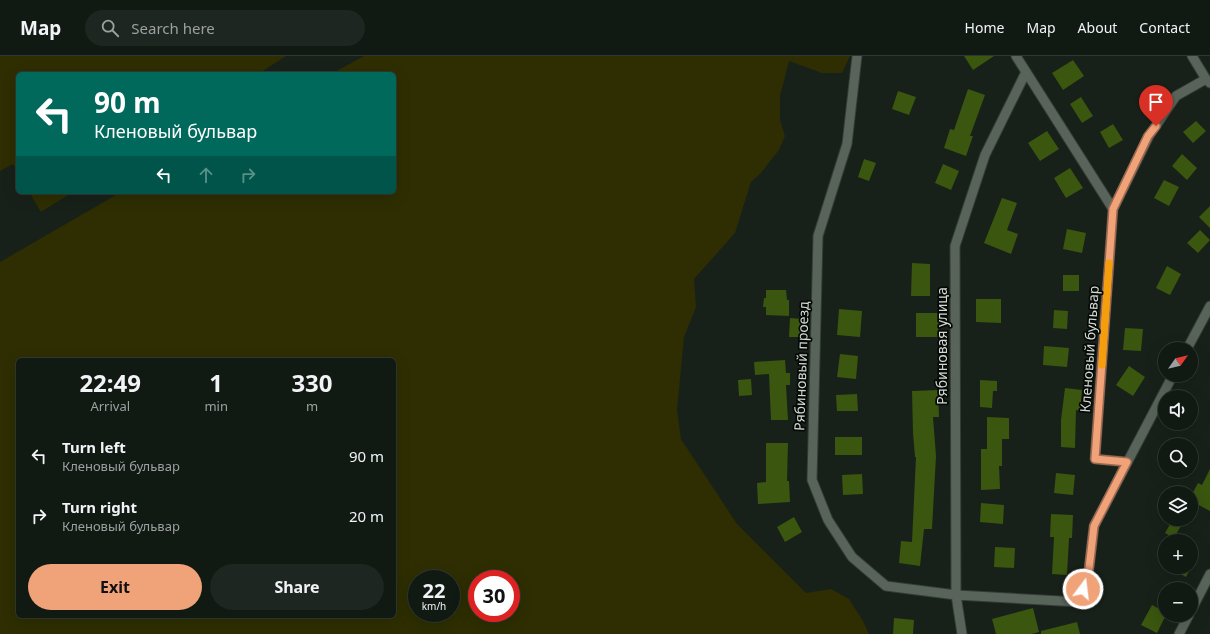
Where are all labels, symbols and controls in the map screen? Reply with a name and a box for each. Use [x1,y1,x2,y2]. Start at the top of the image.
search box [85,10,365,46]
text: Map [20,15,61,41]
icon: search [99,17,121,39]
text: Search here [131,18,215,38]
text: Home [965,18,1004,37]
text: Map [1026,18,1056,37]
text: About [1078,18,1117,37]
text: Contact [1139,18,1190,37]
text: 90 m [94,83,161,121]
pin [1139,85,1173,126]
icon: left [28,88,80,140]
icon: arrive [1145,91,1167,113]
text: Кленовый бульвар [94,119,257,143]
icon: left [153,164,175,186]
icon: ahead [195,164,217,186]
icon: right [237,164,259,186]
street label: Кленовый бульвар [1075,285,1103,413]
street label: Рябиновая улица [932,287,951,405]
street label: Рябиновый проезд [789,300,813,431]
north arrow [1158,342,1198,382]
map controls [1158,342,1198,622]
text: 22:49 [79,366,141,399]
text: 1 [209,366,223,399]
text: 330 [291,366,333,399]
button: sound [1158,390,1198,430]
text: Arrival [90,397,130,415]
text: min [204,397,228,415]
text: m [306,397,318,415]
text: Turn left [62,437,126,457]
button: search [1158,438,1198,478]
icon: left [28,445,50,467]
text: 90 m [349,446,384,466]
text: Кленовый бульвар [62,457,180,475]
button: layers [1158,486,1198,526]
text: Turn right [62,497,137,517]
icon: right [28,505,50,527]
text: 20 m [349,506,384,526]
text: Кленовый бульвар [62,517,180,535]
button: + [1158,534,1198,574]
button: Exit [28,564,202,610]
button: Share [210,564,384,610]
position arrow [1062,568,1104,610]
speed limit sign: 30 [468,570,520,622]
text: 22 [423,577,445,604]
button: − [1158,582,1198,622]
text: km/h [422,599,446,613]

